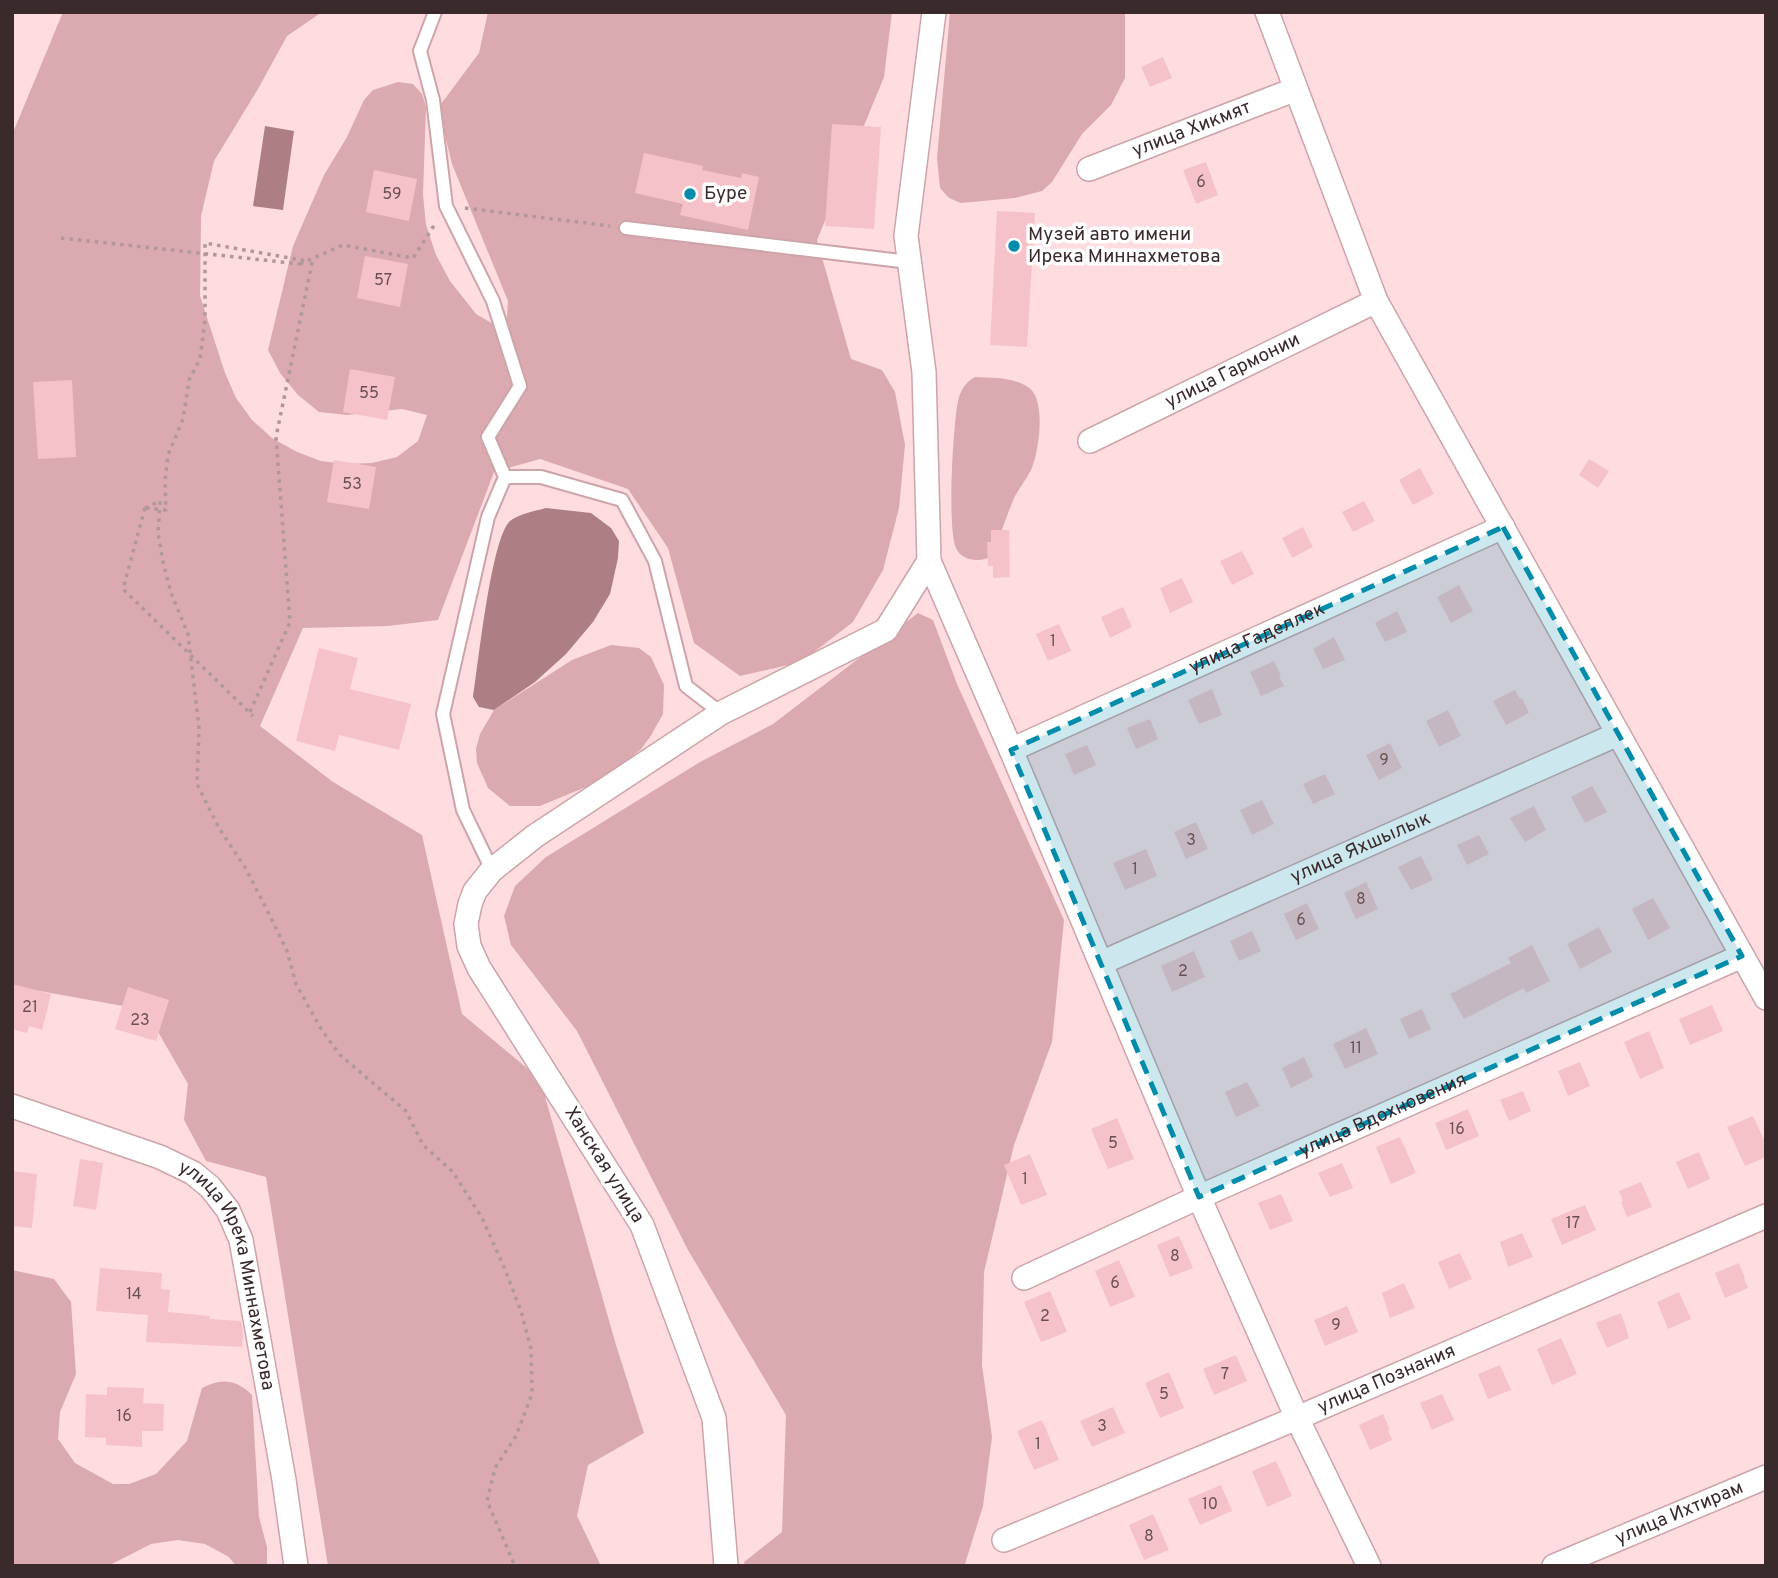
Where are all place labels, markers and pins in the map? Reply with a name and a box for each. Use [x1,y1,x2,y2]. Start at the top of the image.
place label: Буре [704,182,747,206]
marker: Буре [682,186,698,202]
place label: Музей авто имени Ирека Миннахметова [1028,223,1220,269]
marker: Музей авто имени Ирека Миннахметова [1006,238,1022,254]

